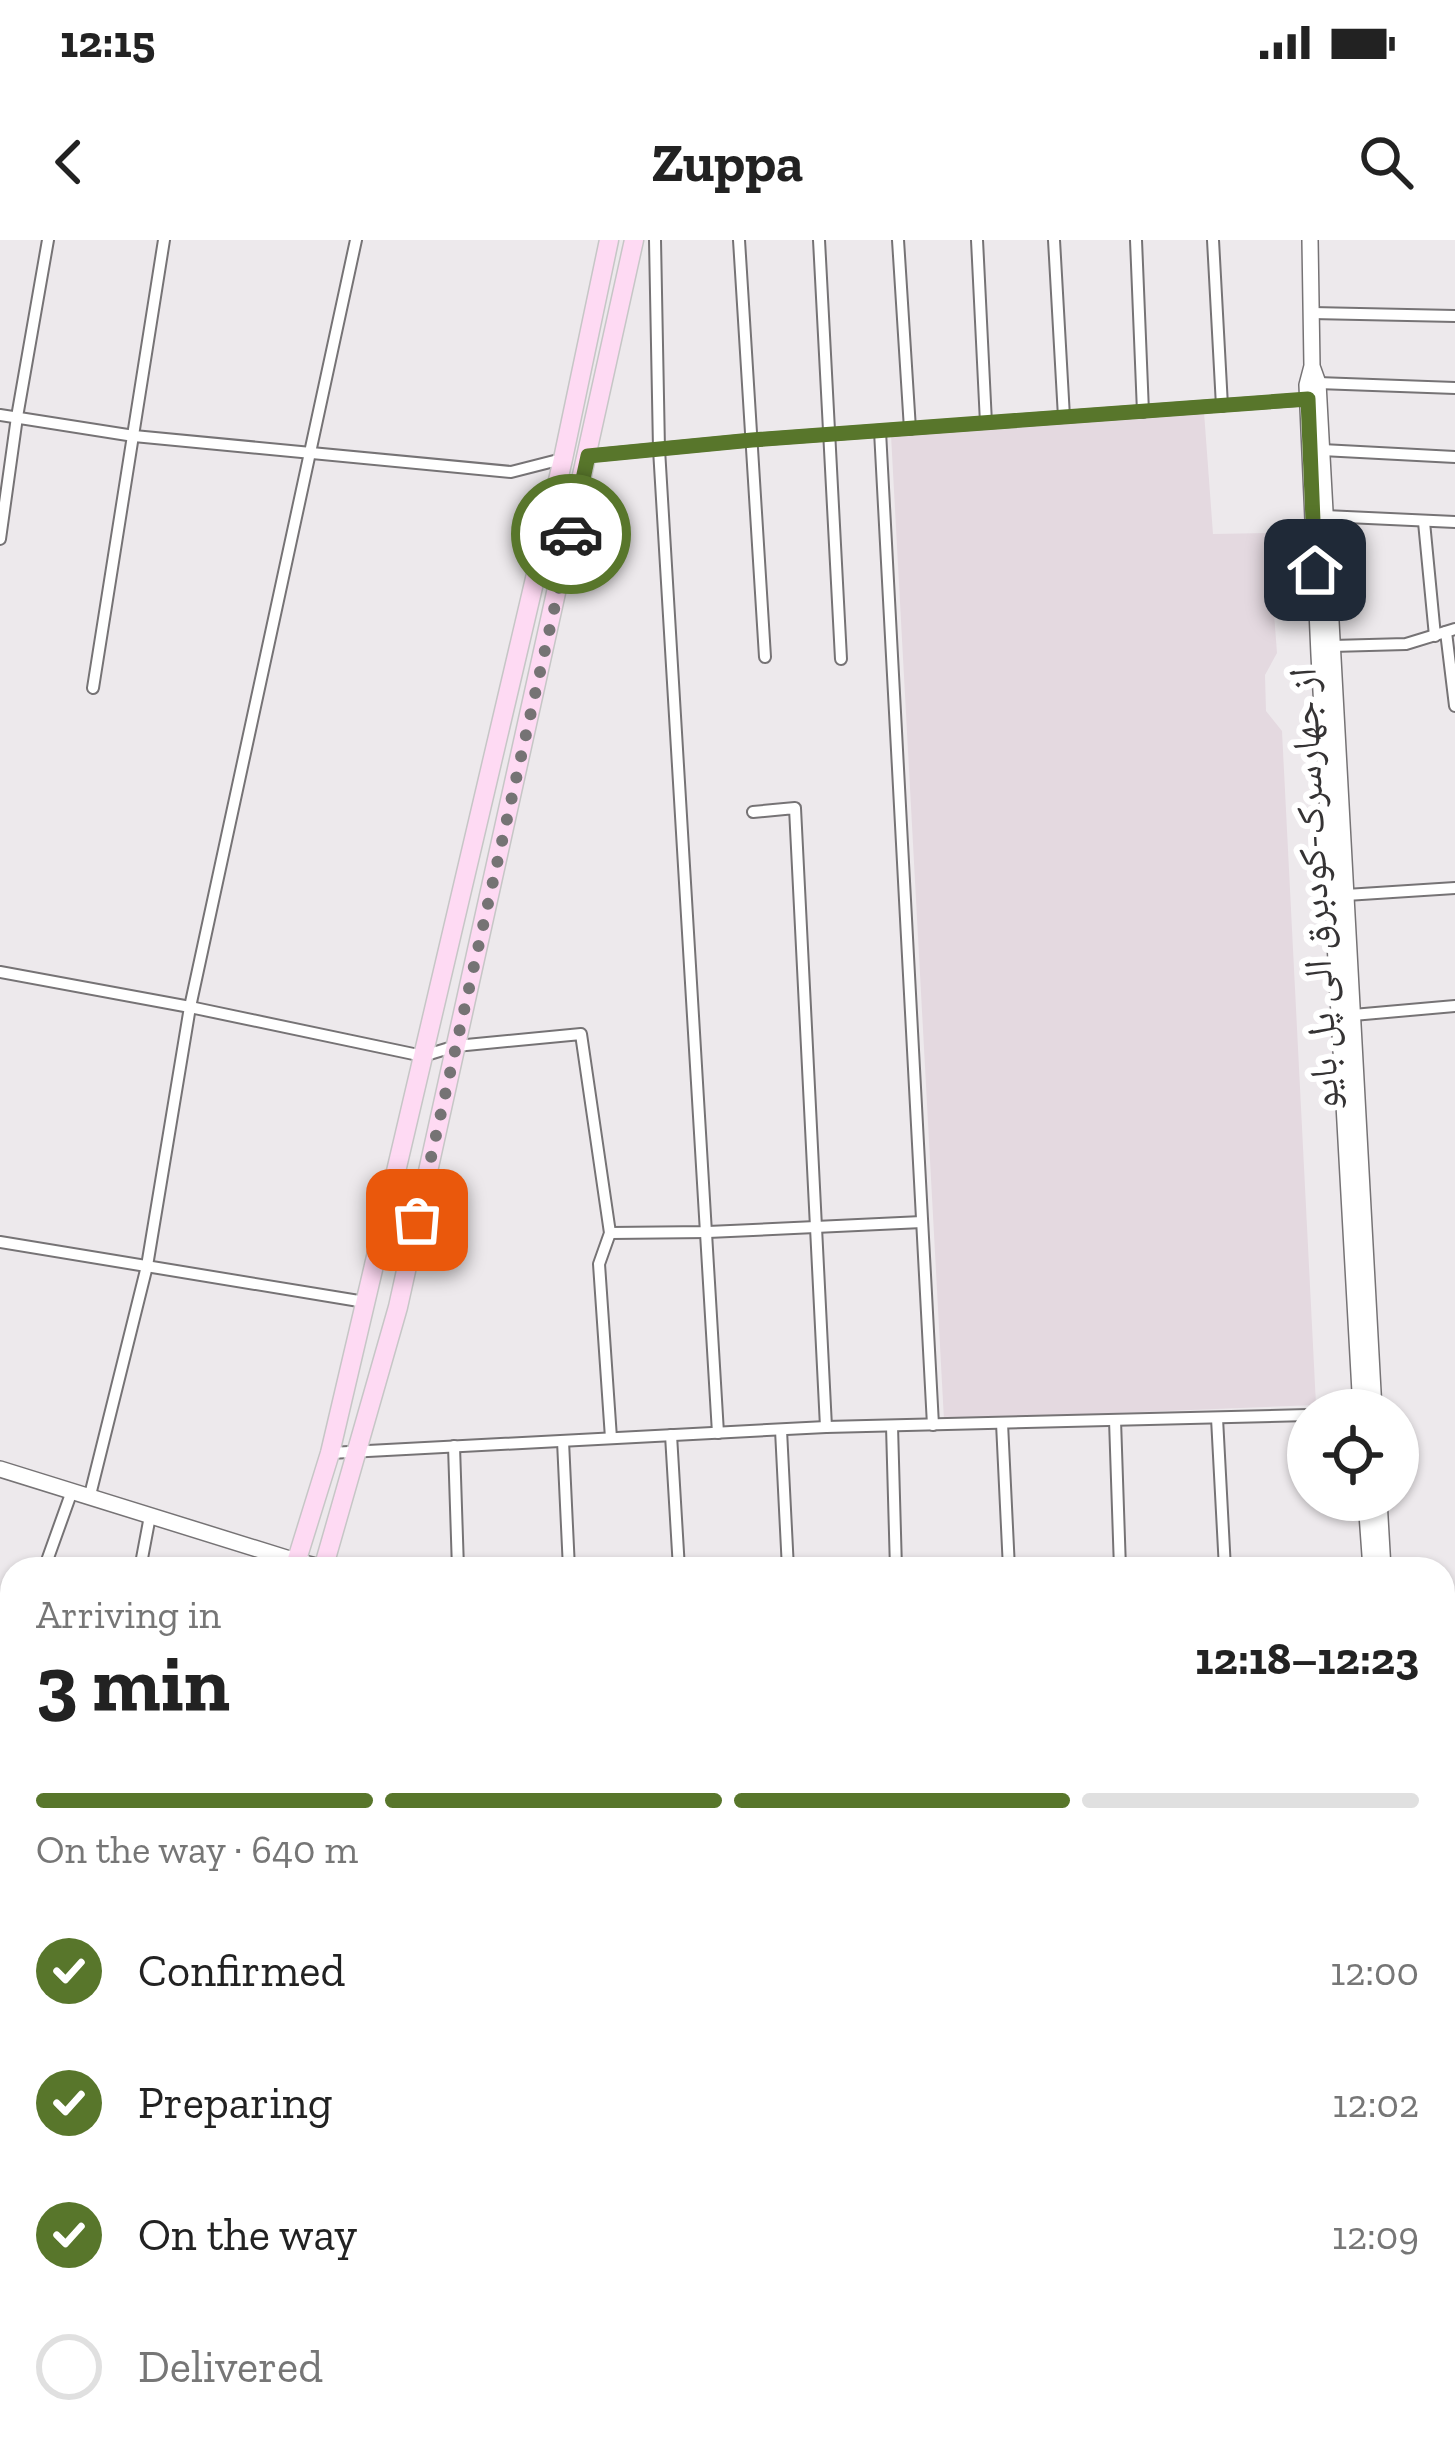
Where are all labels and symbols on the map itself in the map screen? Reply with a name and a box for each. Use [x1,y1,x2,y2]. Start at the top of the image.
courier [511,474,631,594]
pin [1264,519,1366,621]
street label: از جهارسرک-کودبرق الی پل بایو [1278,667,1350,1111]
pin [366,1169,468,1271]

